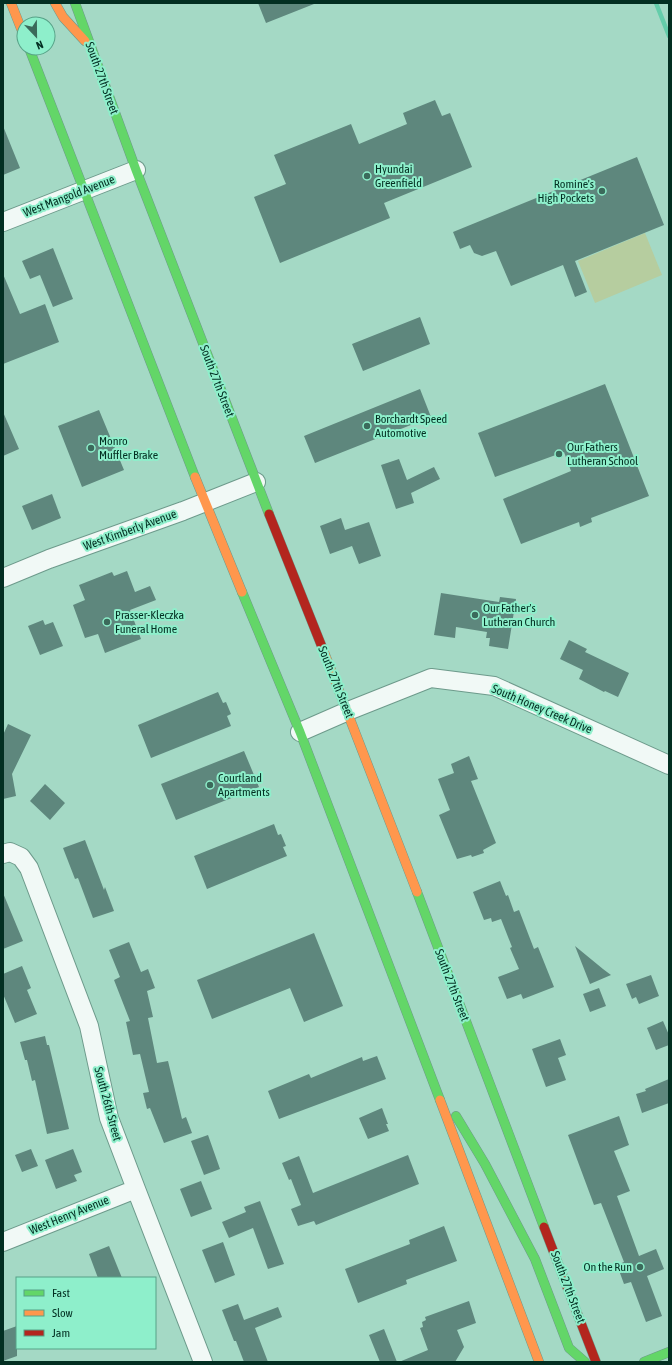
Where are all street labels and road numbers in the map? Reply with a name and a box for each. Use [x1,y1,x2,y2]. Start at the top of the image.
street label: South 27th Street [82,40,122,117]
street label: West Mangold Avenue [21,172,117,220]
street label: South 27th Street [197,343,237,419]
street label: West Kimberly Avenue [82,507,178,553]
street label: South 27th Street [315,644,357,720]
street label: South Honey Creek Drive [490,682,594,736]
street label: South 27th Street [432,947,472,1023]
street label: South 26th Street [91,1066,125,1143]
street label: West Henry Avenue [27,1193,111,1237]
street label: South 27th Street [548,1249,588,1325]

